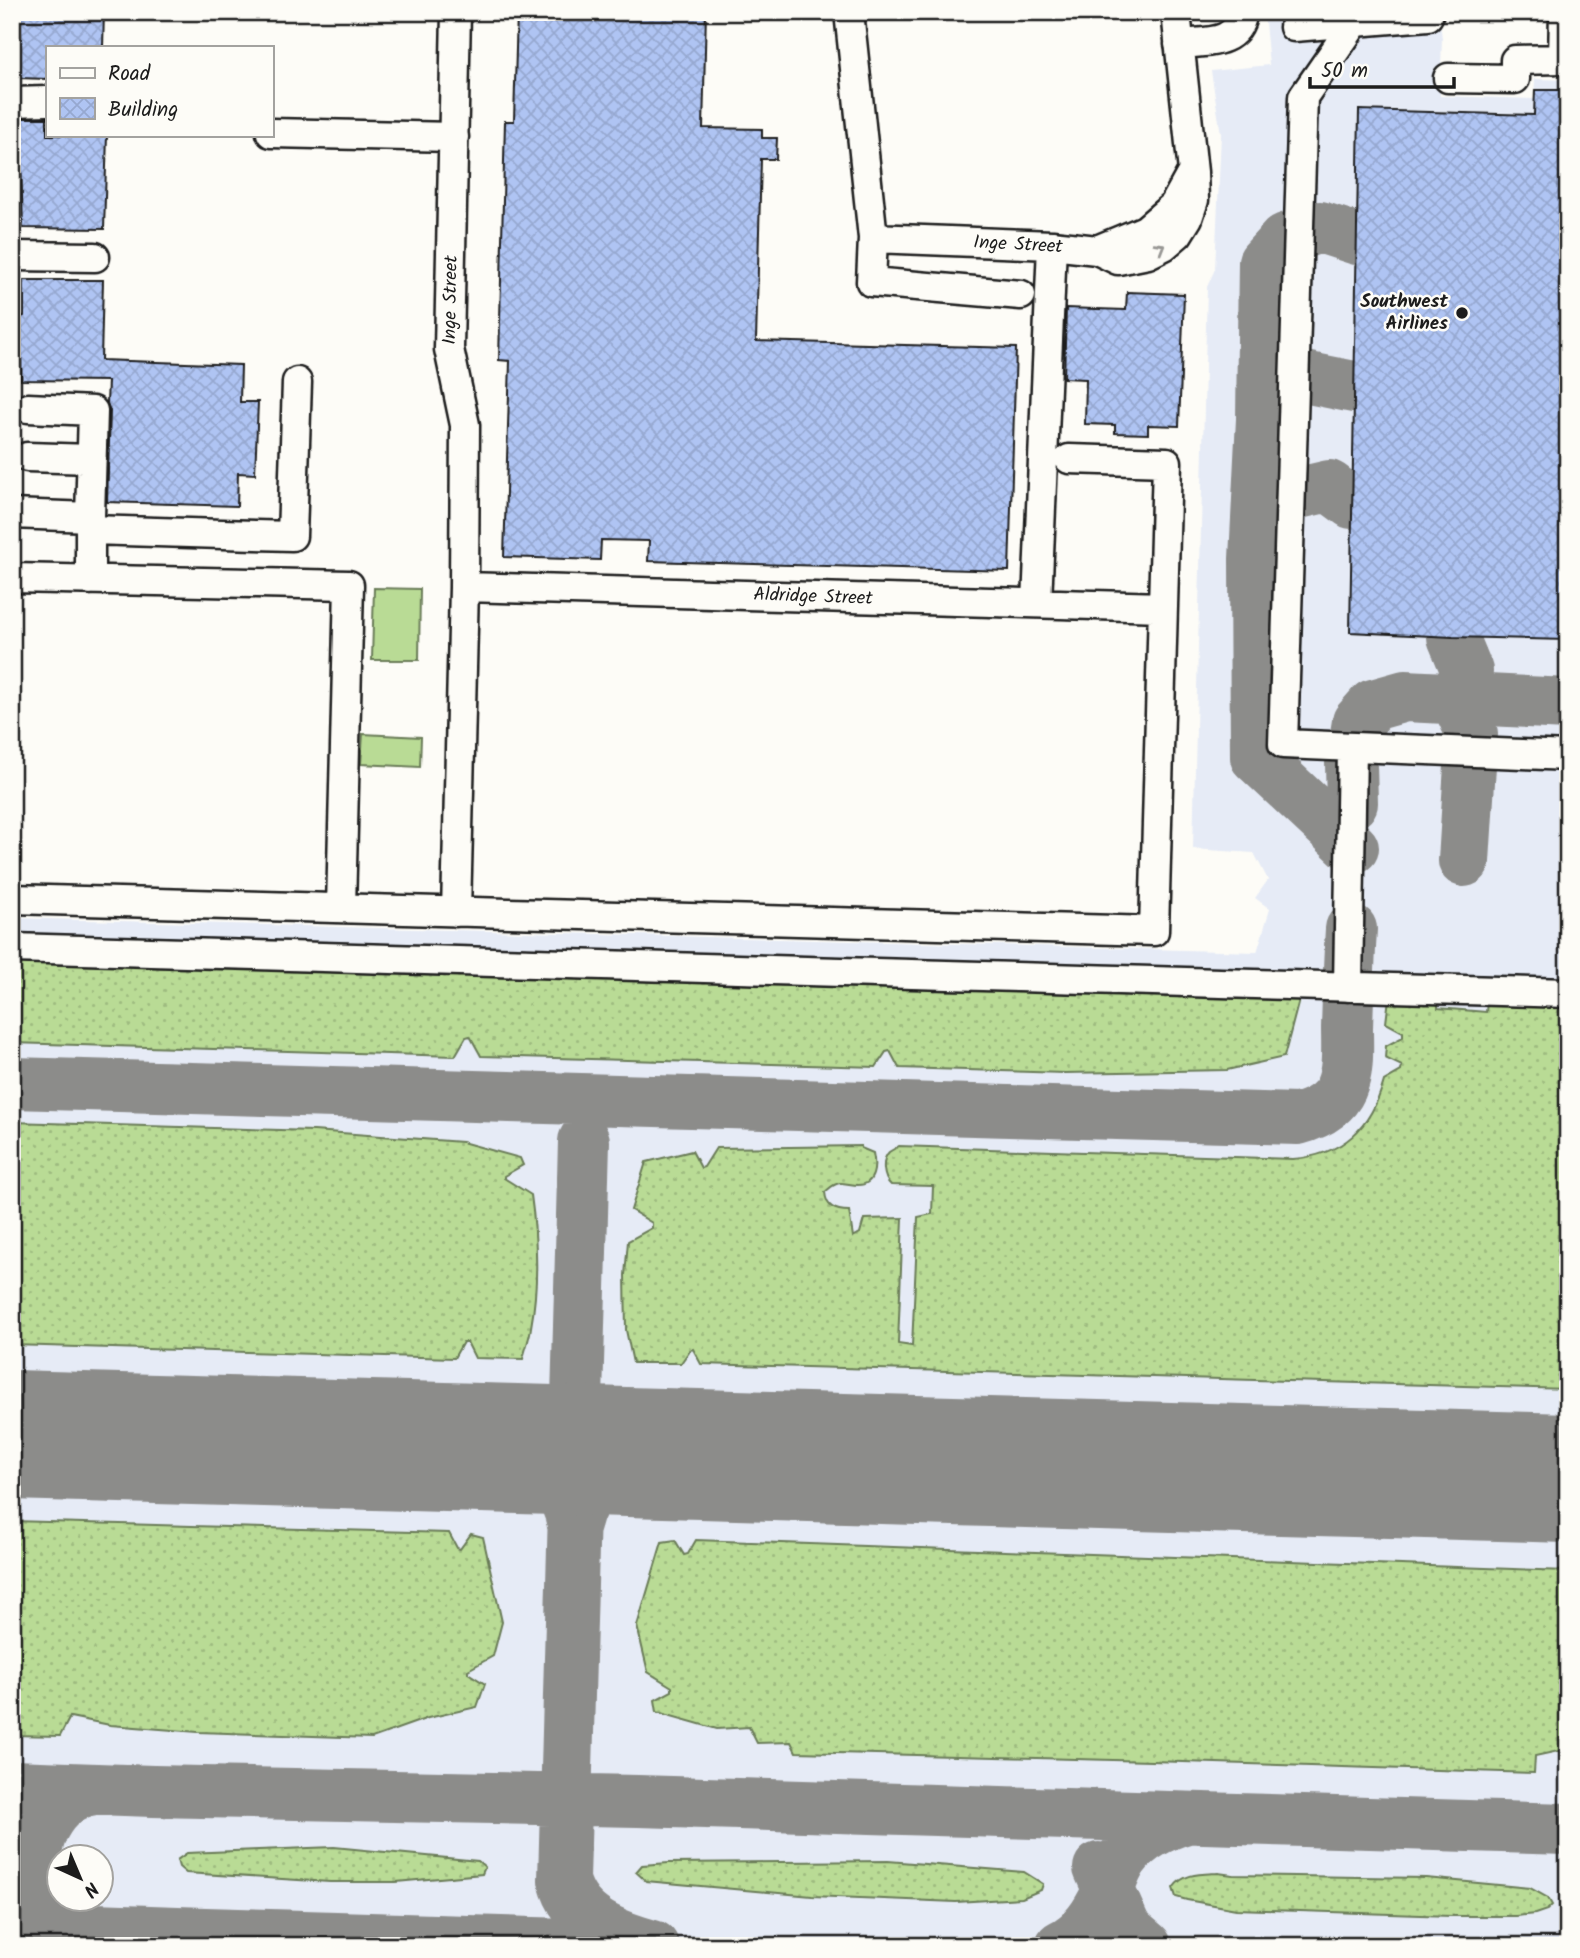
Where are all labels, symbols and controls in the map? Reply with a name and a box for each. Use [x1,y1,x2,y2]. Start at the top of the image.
legend [46,46,273,136]
scale bar [1310,46,1454,90]
text: 50 m [1321,55,1368,88]
text: Road [108,58,151,91]
text: Building [108,94,178,127]
street label: Inge Street [973,228,1064,262]
one-way arrow [1153,242,1166,255]
street label: Inge Street [435,254,467,345]
place label: Southwest Airlines [1360,287,1448,339]
marker: Southwest Airlines [1454,305,1470,321]
street label: Aldridge Street [753,580,874,614]
north arrow [46,1842,116,1912]
text: N [76,1874,105,1904]

